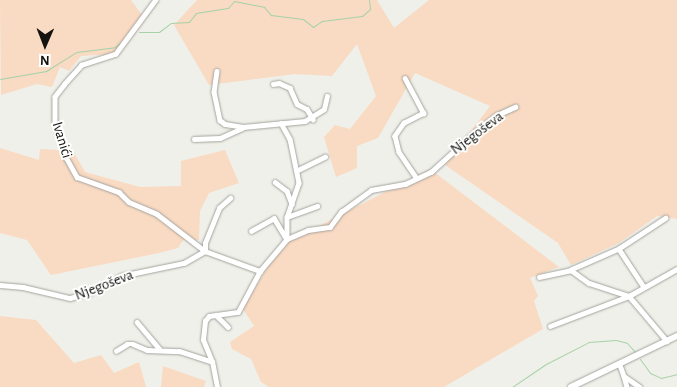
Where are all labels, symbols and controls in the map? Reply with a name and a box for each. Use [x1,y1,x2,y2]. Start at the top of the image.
north arrow [20,20,70,70]
text: N [40,53,50,67]
street label: Njegoševa [447,107,507,159]
street label: Ivanići [48,120,76,160]
street label: Njegoševa [72,266,136,304]

